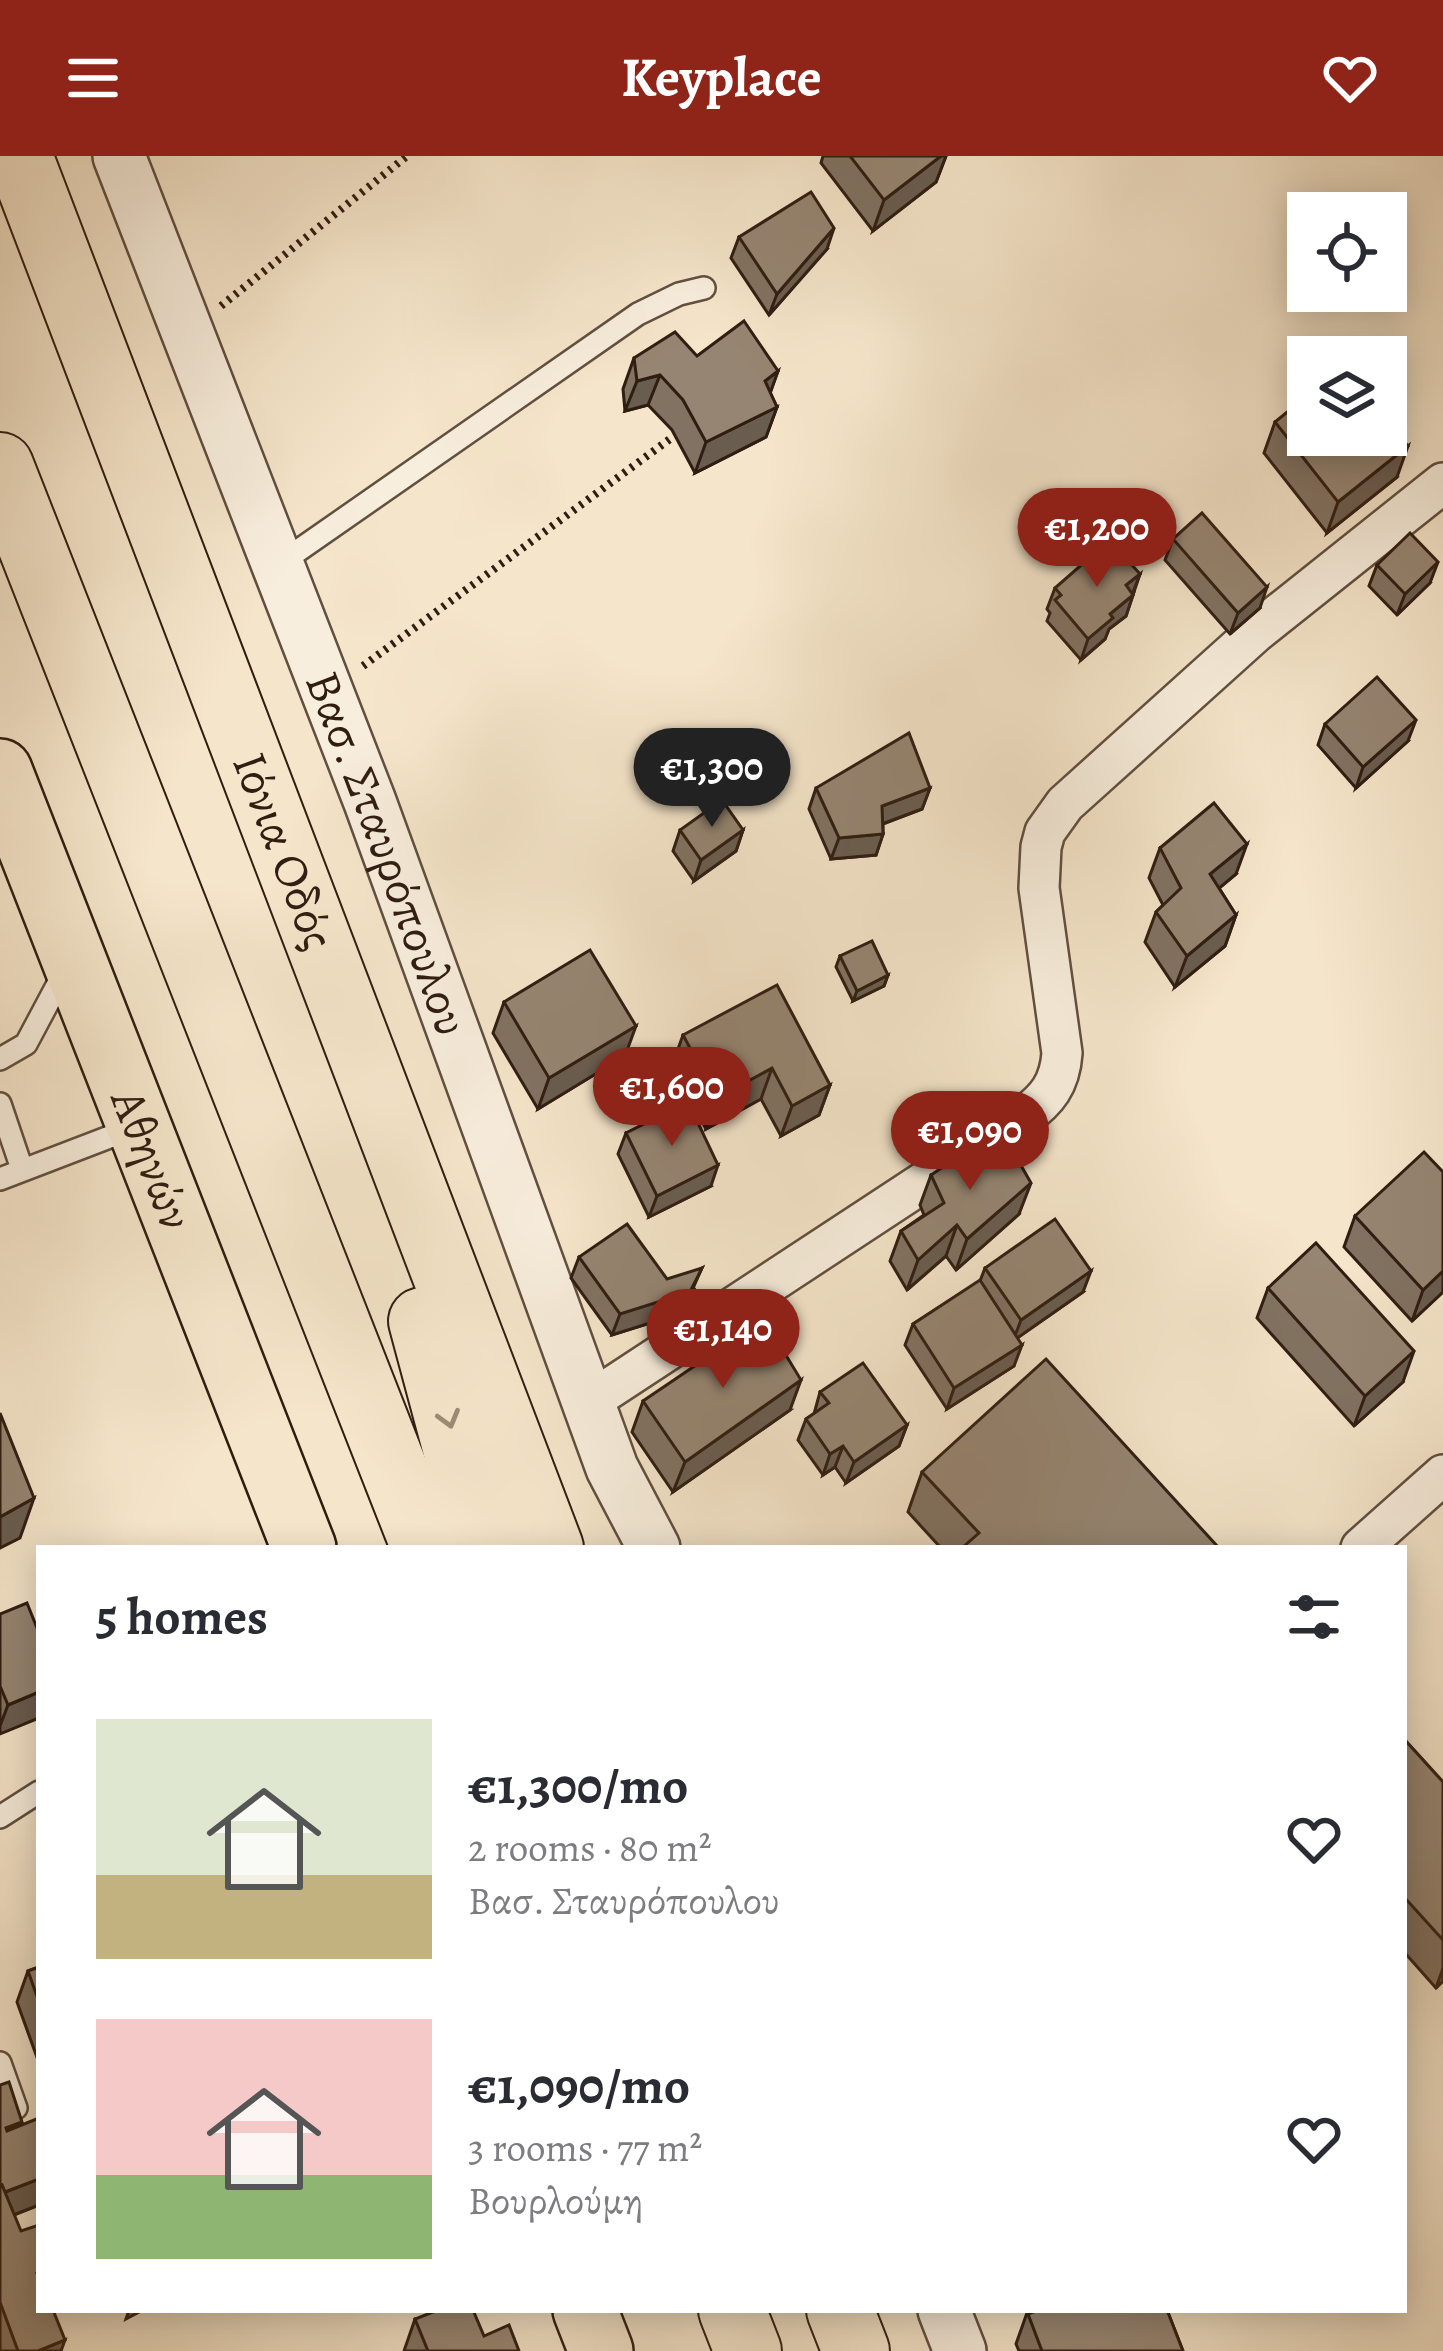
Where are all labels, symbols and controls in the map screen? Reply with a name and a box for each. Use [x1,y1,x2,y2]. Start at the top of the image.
text: Keyplace [621,41,822,115]
icon: menu [60,45,126,111]
icon: heart [1317,45,1383,111]
map controls [1287,192,1407,456]
button: locate [1287,192,1407,312]
button: layers [1287,336,1407,456]
pin: €1,200 [999,488,1195,590]
text: €1,200 [1045,500,1149,553]
street label: Βασ. Σταυρόπουλου [289,661,485,1044]
pin: €1,300 [614,728,810,830]
text: €1,300 [661,740,763,793]
street label: Ιόνια Οδός [217,743,352,959]
pin: €1,600 [574,1047,770,1149]
text: €1,600 [620,1059,724,1112]
street label: Αθηνών [94,1079,209,1239]
pin: €1,090 [872,1091,1068,1193]
text: €1,090 [918,1103,1022,1156]
pin: €1,140 [625,1289,821,1391]
text: €1,140 [674,1301,772,1354]
one-way arrow [435,1408,460,1429]
text: 5 homes [96,1582,268,1652]
icon: filters [1281,1584,1347,1650]
text: €1,300/mo [468,1751,688,1821]
icon: home [192,1767,336,1911]
icon: heart [1281,1806,1347,1872]
text: 2 rooms · 80 m² [468,1821,712,1874]
text: Βασ. Σταυρόπουλου [468,1874,780,1927]
text: €1,090/mo [468,2051,690,2121]
icon: home [192,2067,336,2211]
icon: heart [1281,2106,1347,2172]
text: 3 rooms · 77 m² [468,2121,702,2174]
text: Βουρλούμη [468,2174,643,2227]

